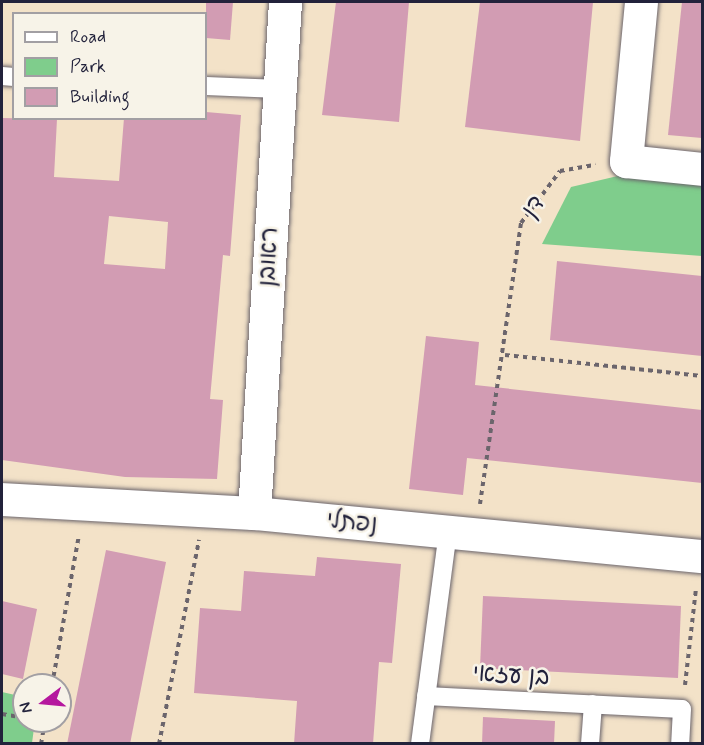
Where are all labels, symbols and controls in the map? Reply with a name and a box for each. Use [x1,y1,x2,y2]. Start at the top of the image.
legend [12,12,207,120]
text: Road [70,25,106,49]
text: Park [70,55,106,79]
text: Building [70,85,130,109]
street label: דן [516,190,552,224]
street label: ראובן [253,226,285,288]
street label: נפתלי [325,506,379,540]
street label: בן עזאי [472,660,550,692]
north arrow [12,673,72,733]
text: N [15,700,38,716]

